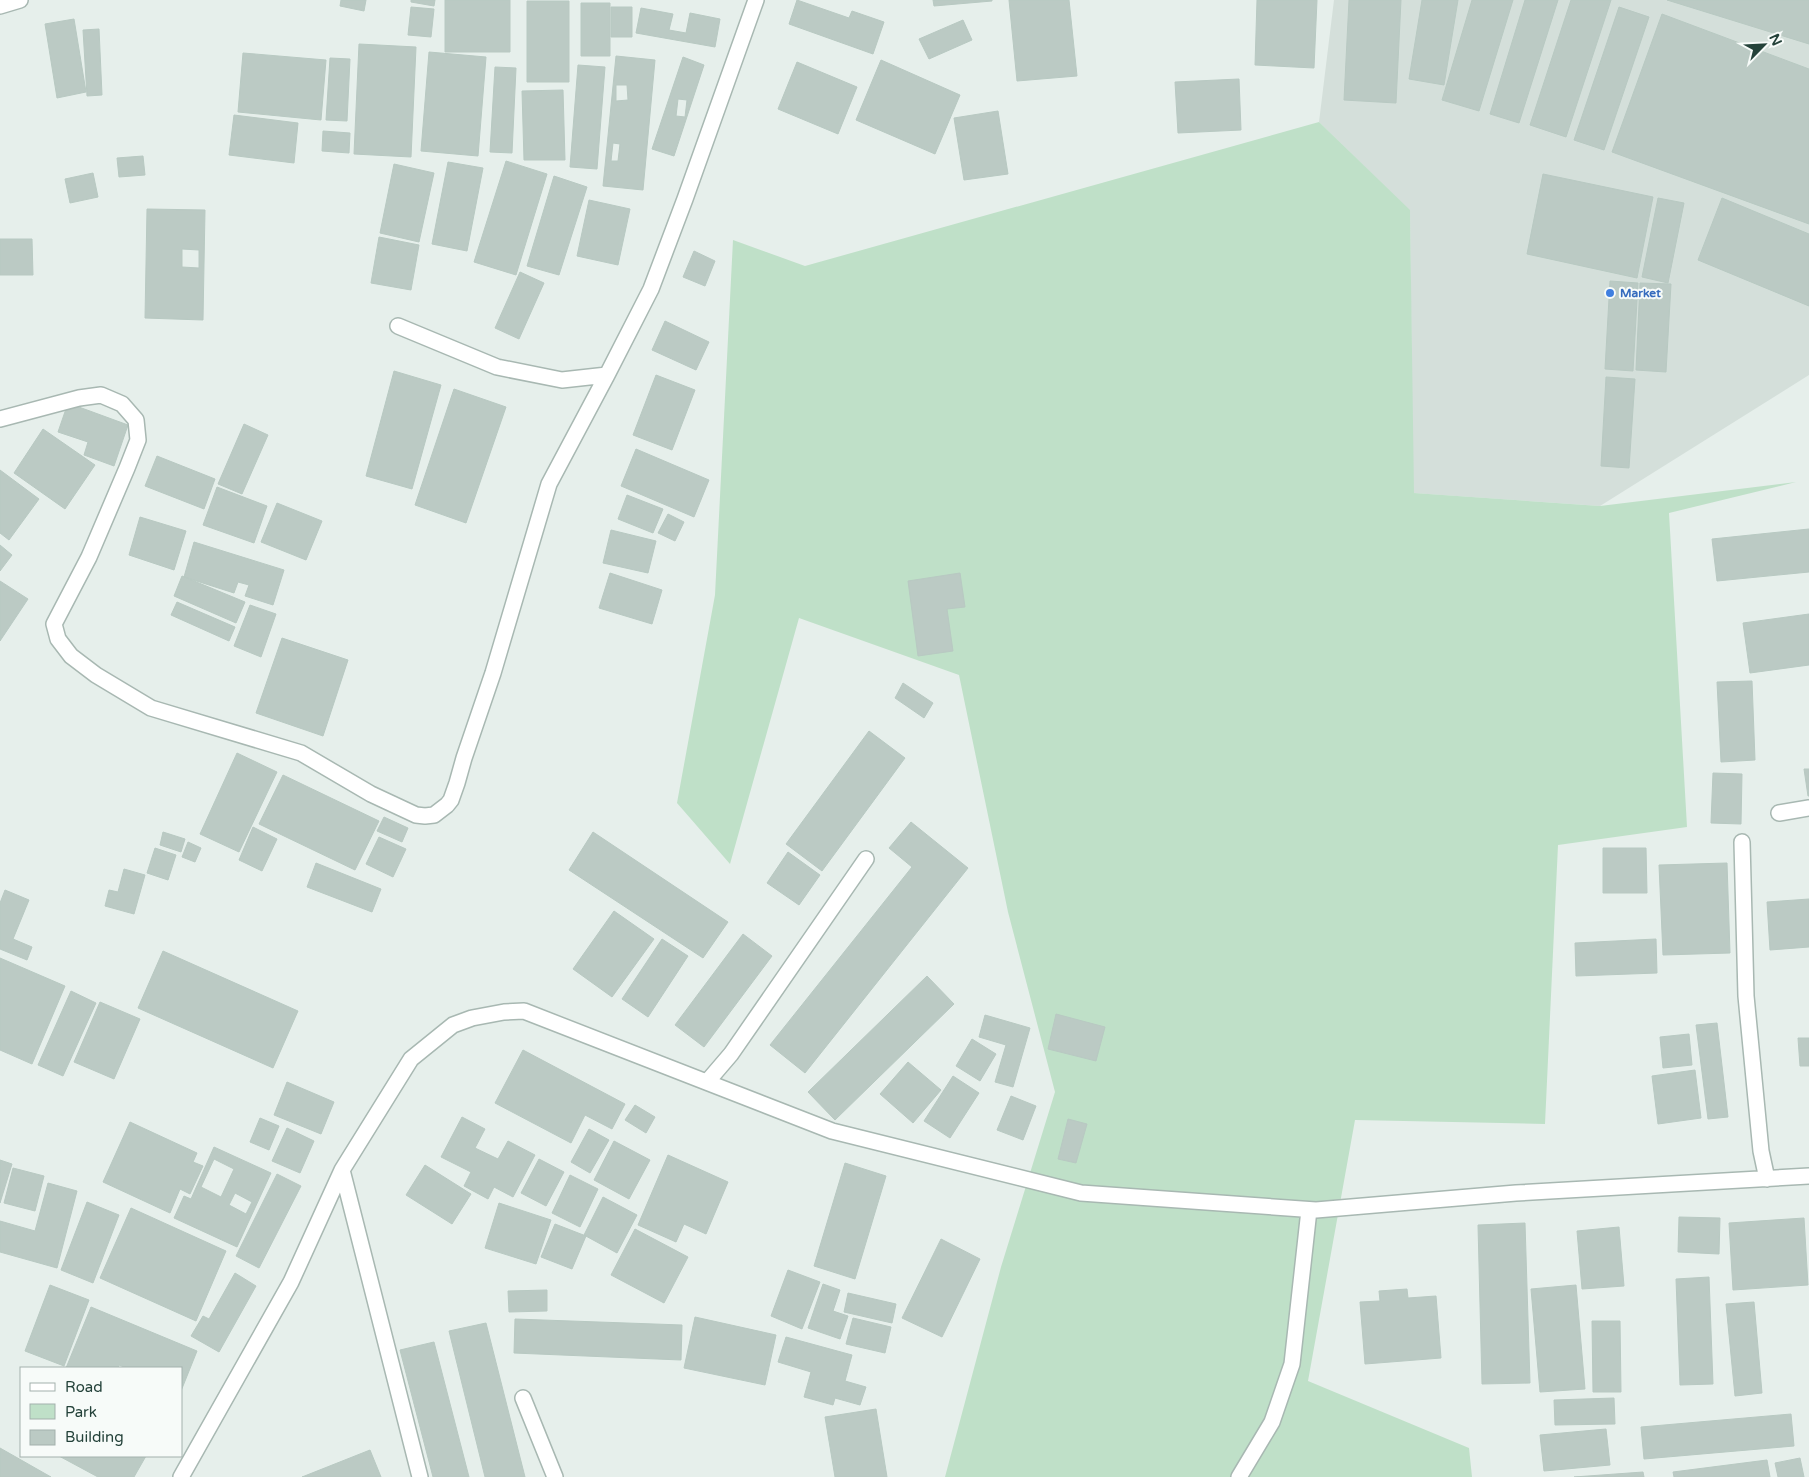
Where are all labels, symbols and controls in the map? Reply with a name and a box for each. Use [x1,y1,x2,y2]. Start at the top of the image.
north arrow [1739,20,1789,70]
text: N [1765,31,1785,49]
place label: Market [1620,286,1661,300]
marker: Market [1604,287,1616,299]
legend [20,1367,182,1457]
text: Road [65,1378,103,1396]
text: Park [65,1403,97,1421]
text: Building [65,1428,124,1446]

